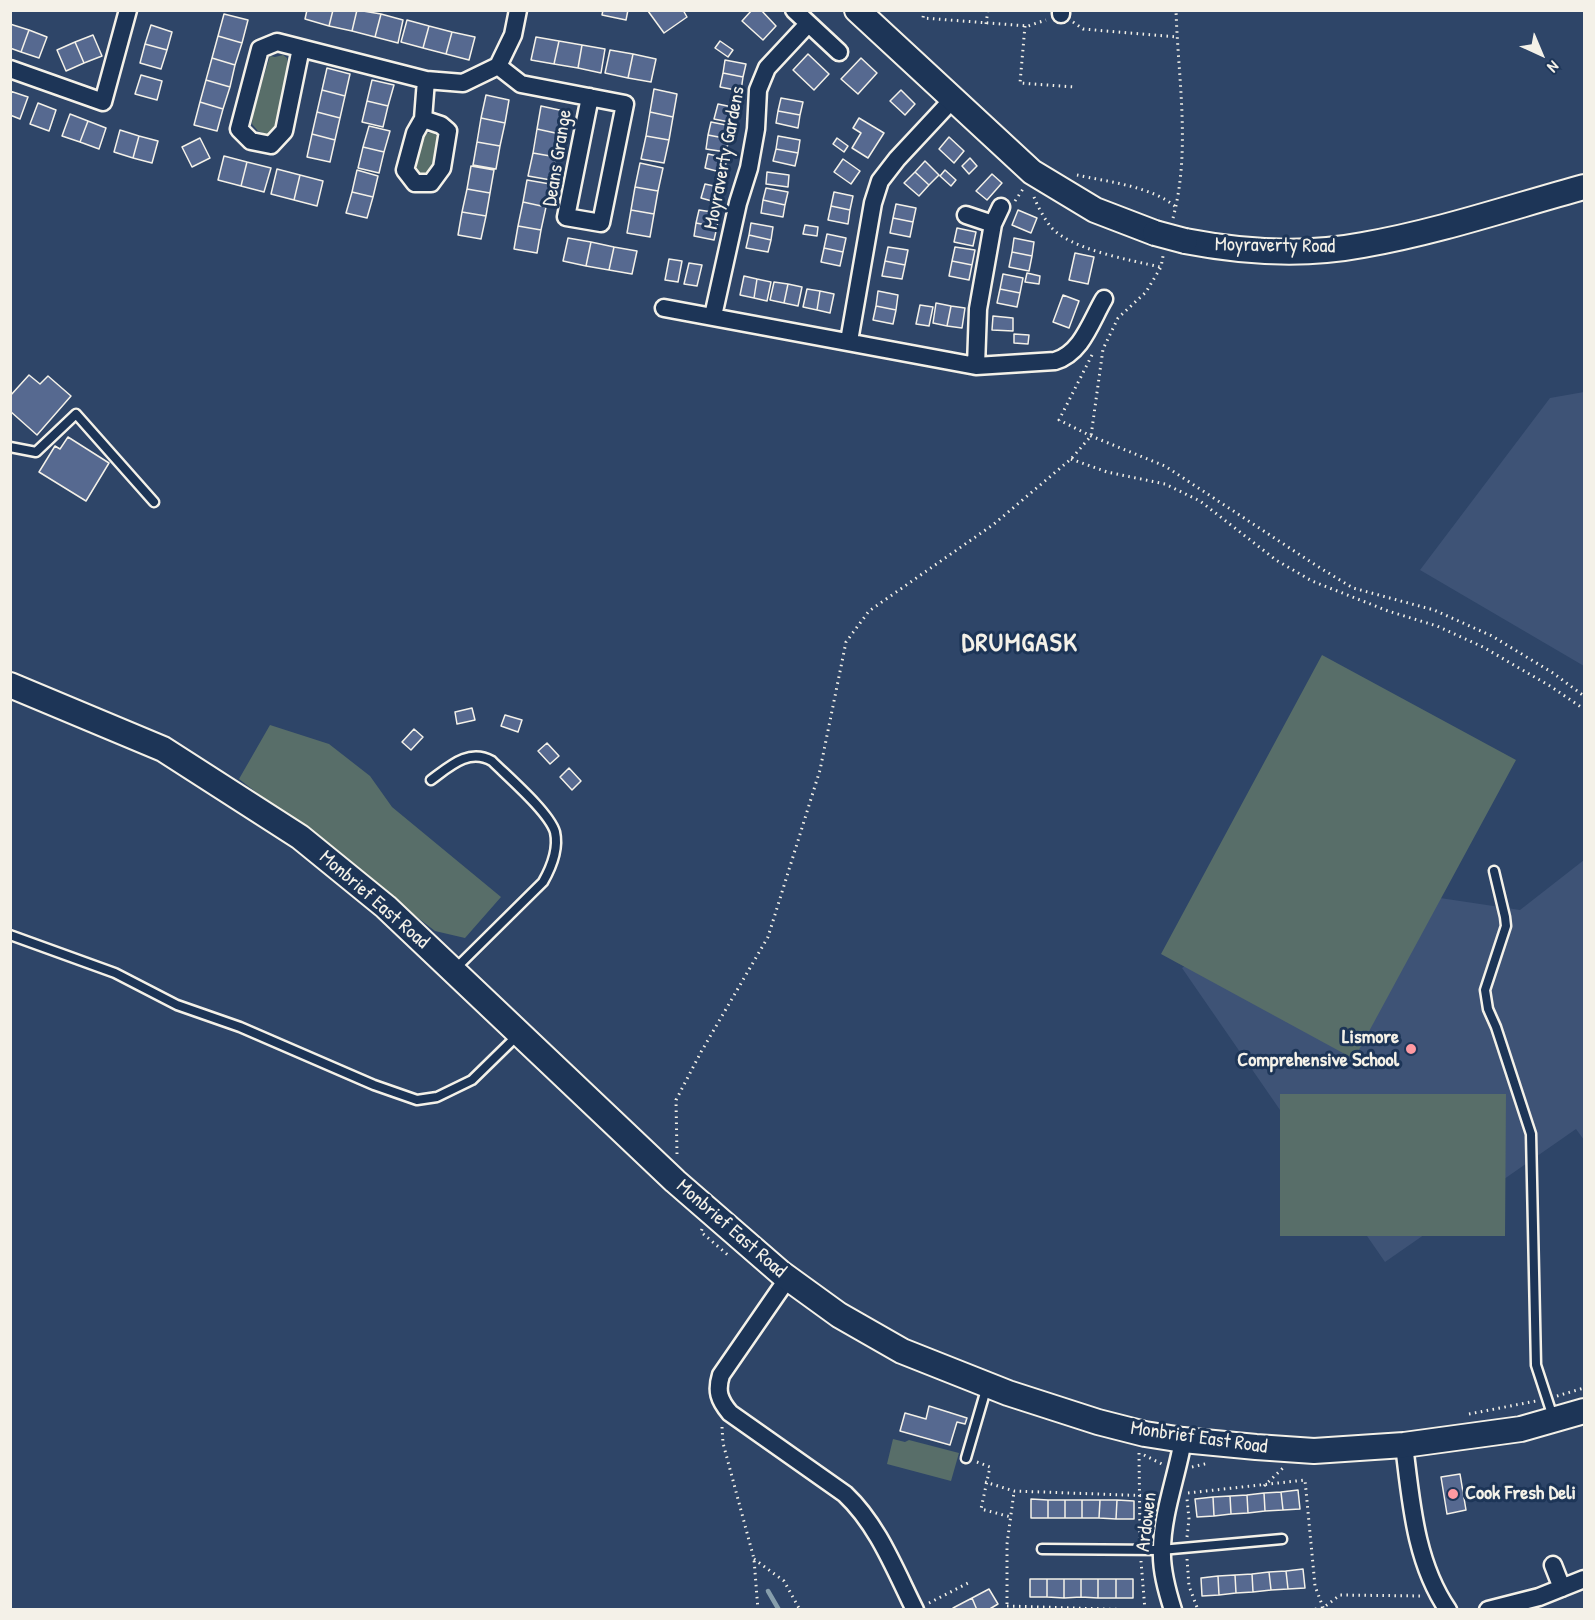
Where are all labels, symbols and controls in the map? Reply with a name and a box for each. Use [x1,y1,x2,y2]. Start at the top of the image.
north arrow [1511,24,1571,84]
text: N [1543,56,1564,78]
street label: Moyraverty Gardens [699,84,751,232]
street label: Deans Grange [539,108,577,208]
street label: Moyraverty Road [1215,233,1335,259]
district label: DRUMGASK [962,628,1078,660]
street label: Monbrief East Road [314,846,434,954]
place label: Lismore Comprehensive School [1237,1026,1399,1073]
marker: Lismore Comprehensive School [1404,1042,1418,1056]
street label: Monbrief East Road [671,1175,791,1283]
street label: Monbrief East Road [1129,1417,1269,1459]
place label: Cook Fresh Deli [1465,1482,1576,1506]
marker: Cook Fresh Deli [1446,1487,1460,1501]
street label: Ardowen [1131,1491,1163,1553]

